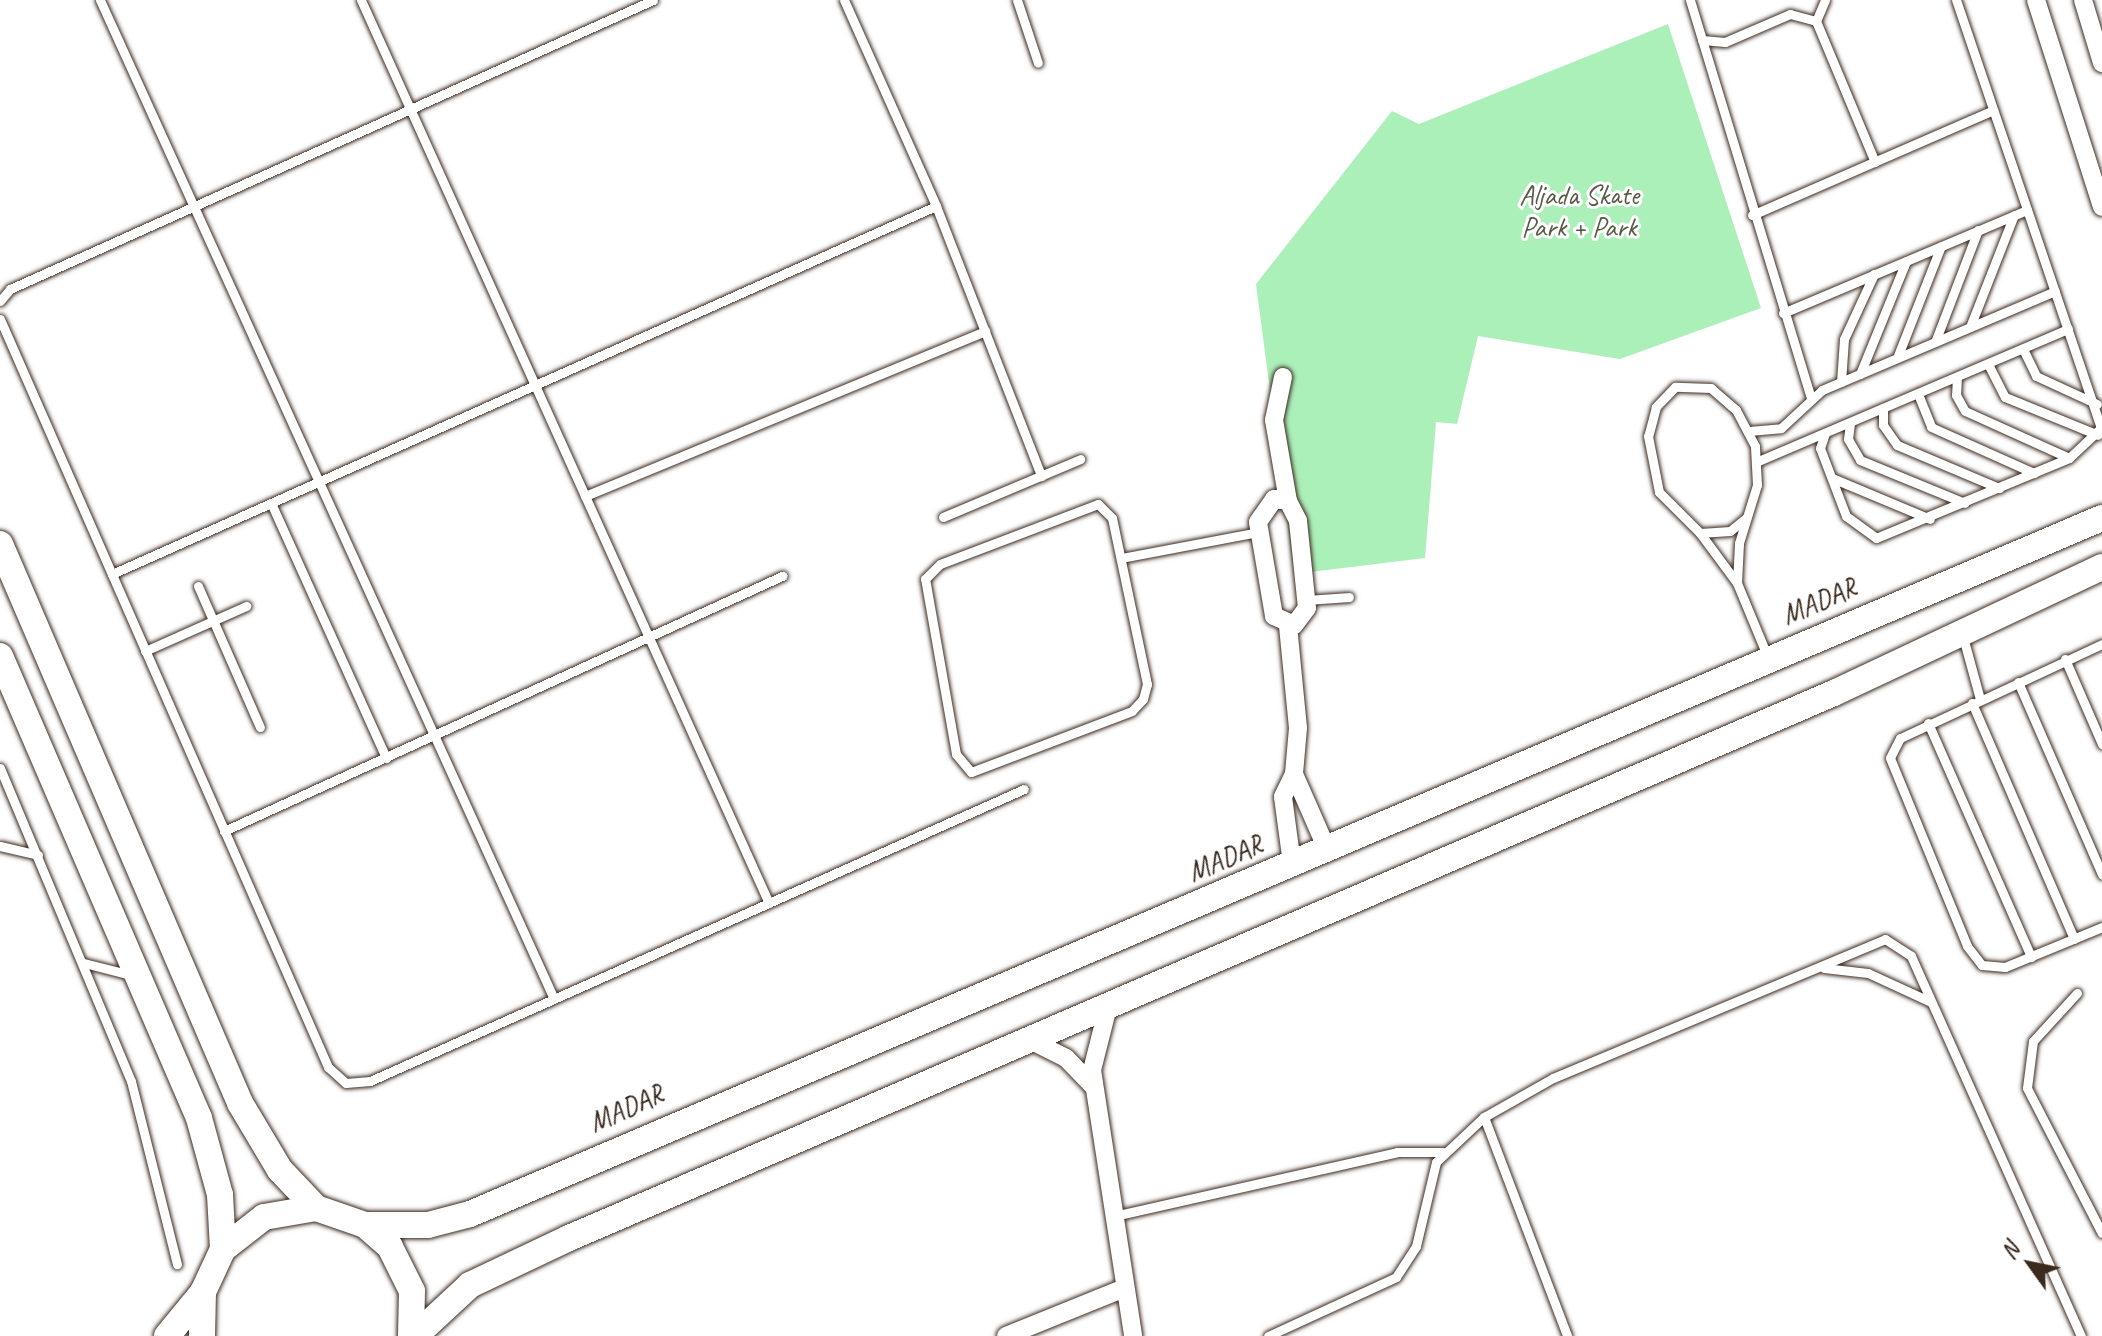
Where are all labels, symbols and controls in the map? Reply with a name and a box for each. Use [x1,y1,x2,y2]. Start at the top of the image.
park label: Aljada Skate Park + Park [1519,178,1639,244]
street label: MADAR [1776,570,1862,632]
street label: MADAR [1182,827,1268,889]
street label: MADAR [583,1077,669,1139]
north arrow [1990,1224,2070,1304]
text: N [1994,1238,2025,1264]

